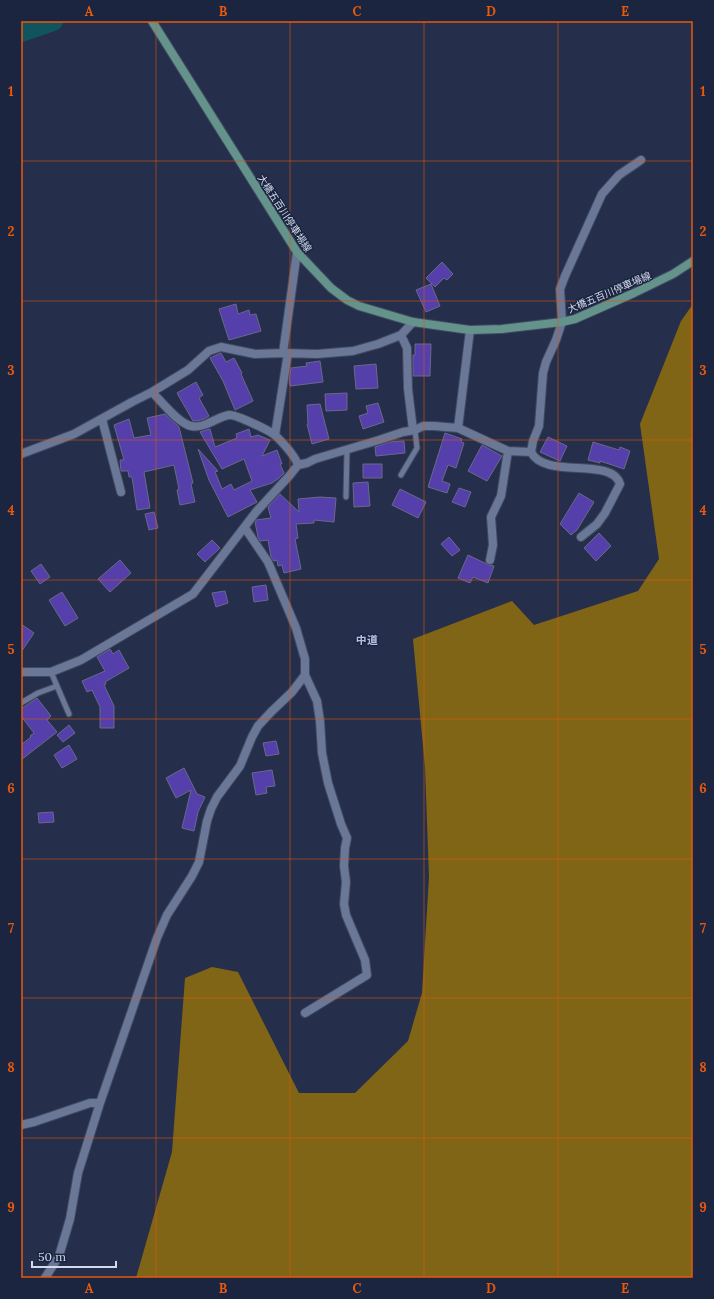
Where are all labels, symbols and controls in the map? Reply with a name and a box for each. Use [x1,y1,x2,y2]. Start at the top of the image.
text: A [85,3,94,20]
text: B [219,3,228,20]
text: C [353,3,362,20]
text: D [486,3,496,20]
text: E [621,3,629,20]
text: 1 [8,83,14,100]
text: 1 [700,83,706,100]
street label: 大橋五百川停車場線 [255,172,315,255]
text: 2 [8,223,15,240]
text: 2 [700,223,707,240]
street label: 大橋五百川停車場線 [565,269,653,316]
text: 3 [7,362,15,379]
text: 3 [699,362,707,379]
text: 4 [7,502,15,519]
text: 4 [699,502,707,519]
district label: 中道 [356,633,378,647]
text: 5 [7,641,15,658]
text: 5 [699,641,707,658]
text: 6 [7,780,15,797]
text: 6 [699,780,707,797]
text: 7 [8,920,14,937]
text: 7 [700,920,706,937]
text: 8 [7,1059,15,1076]
text: 8 [699,1059,707,1076]
text: 9 [7,1199,15,1216]
text: 9 [699,1199,707,1216]
scale bar [32,1243,116,1269]
text: 50 m [38,1249,66,1264]
text: A [85,1280,94,1297]
text: B [219,1280,228,1297]
text: C [353,1280,362,1297]
text: D [486,1280,496,1297]
text: E [621,1280,629,1297]

